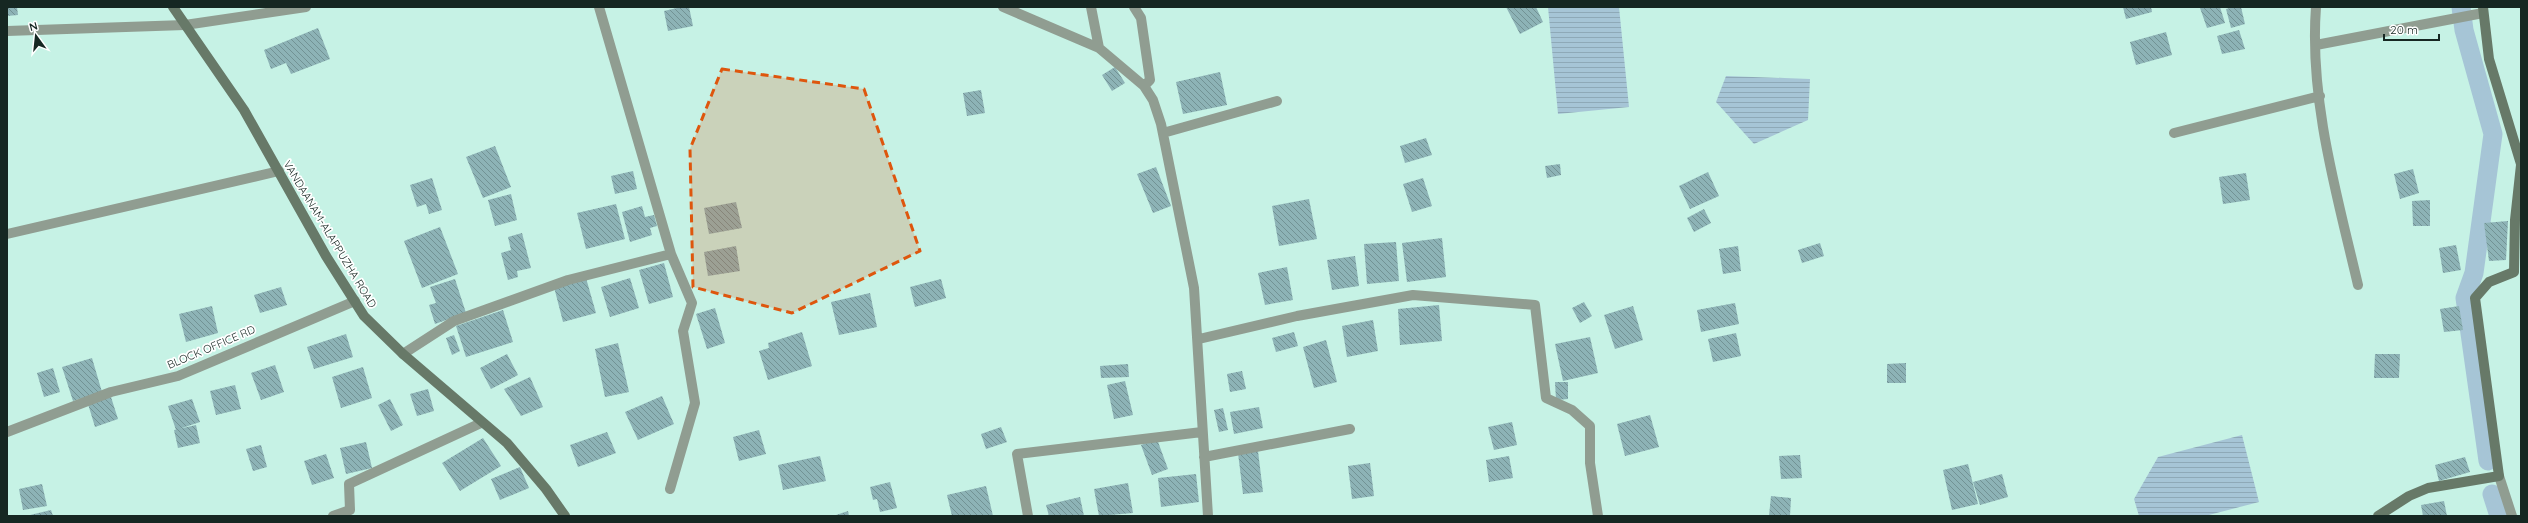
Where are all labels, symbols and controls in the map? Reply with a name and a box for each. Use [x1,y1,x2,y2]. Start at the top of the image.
north arrow [16,16,56,56]
scale bar [2384,16,2439,42]
text: N [28,19,39,34]
text: 20 m [2390,22,2418,37]
street label: VANDAANAM-ALAPPUZHA ROAD [280,158,380,310]
street label: BLOCK OFFICE RD [165,322,257,372]

